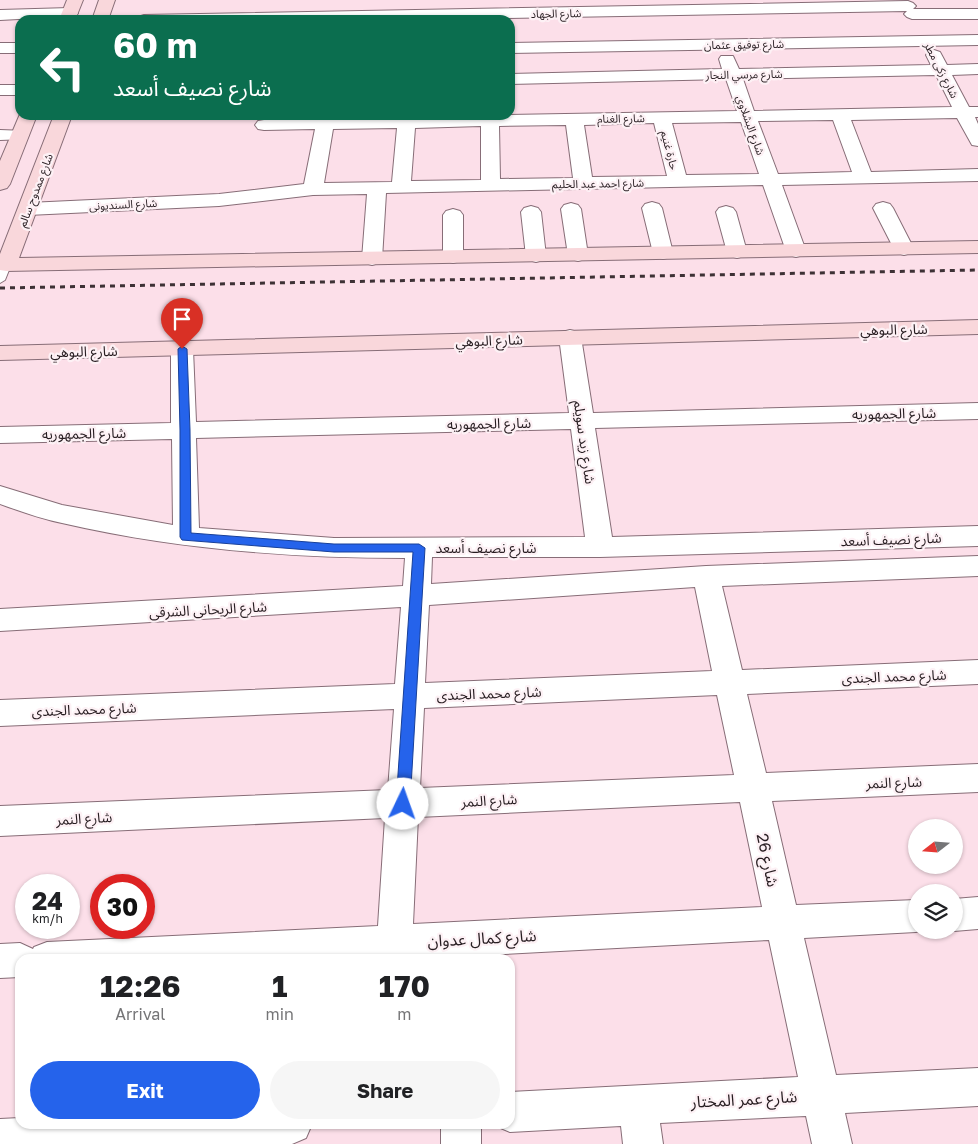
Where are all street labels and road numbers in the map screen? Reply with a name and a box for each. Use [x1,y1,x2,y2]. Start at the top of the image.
street label: شارع الجهاد [531,6,582,22]
street label: شارع توفيق عثمان [704,37,785,53]
street label: شارع زكى مطر [920,39,962,101]
street label: شارع مرسي النجار [704,67,783,85]
street label: شارع البشلاوي [731,93,768,158]
street label: شارع الغنام [597,111,645,127]
street label: حارة غنيم [656,129,681,172]
street label: شارع ممدوح سالم [15,151,58,230]
street label: شارع احمد عبد الحليم [552,176,645,193]
street label: شارع السنديونى [89,196,158,214]
street label: شارع البوهي [860,320,928,341]
street label: شارع البوهي [455,330,523,353]
street label: شارع البوهي [50,342,118,363]
street label: شارع زيد سويلم [568,399,599,485]
street label: شارع الجمهوريه [852,404,936,425]
street label: شارع الجمهوريه [447,414,531,435]
street label: شارع الجمهوريه [42,424,126,445]
street label: شارع نصيف أسعد [840,529,942,552]
street label: شارع نصيف أسعد [436,539,536,559]
street label: شارع الريحانى الشرقى [149,597,268,624]
street label: شارع محمد الجندى [841,666,947,689]
street label: شارع محمد الجندى [436,683,542,706]
street label: شارع محمد الجندى [31,699,137,722]
street label: شارع النمر [865,773,923,795]
street label: شارع النمر [459,790,518,813]
street label: شارع النمر [54,808,113,831]
street label: شارع 26 [750,831,783,889]
street label: شارع كمال عدوان [427,925,537,954]
street label: شارع عمر المختار [689,1086,798,1115]

